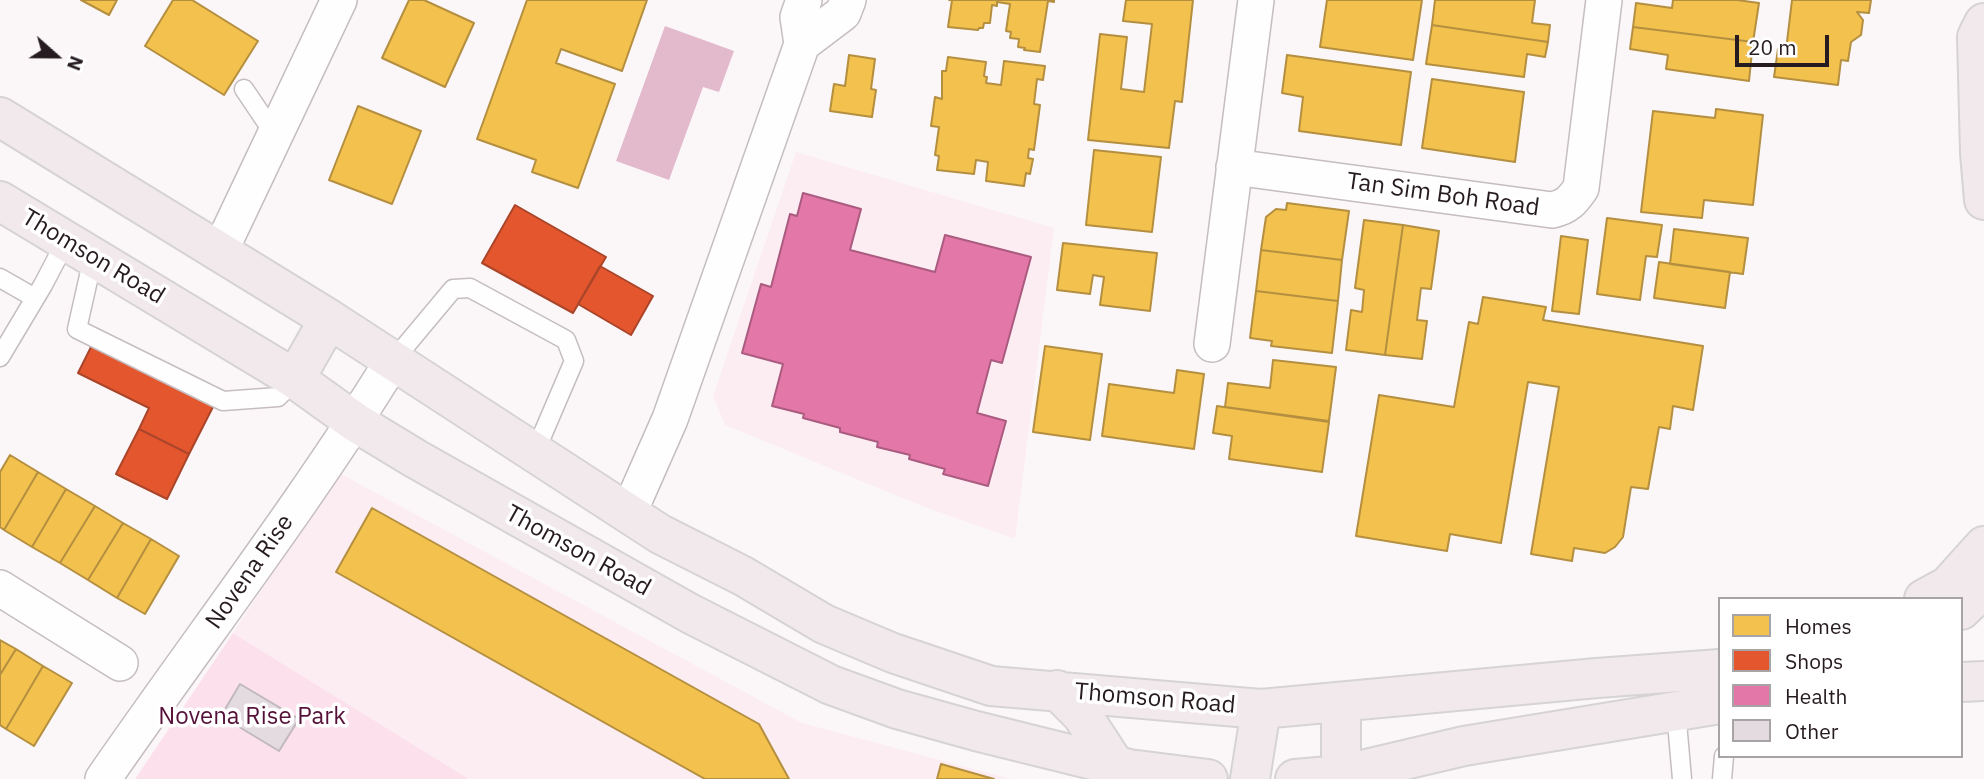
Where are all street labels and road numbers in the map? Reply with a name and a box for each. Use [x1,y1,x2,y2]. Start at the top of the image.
street label: Tan Sim Boh Road [1345,167,1541,223]
street label: Thomson Road [16,203,170,311]
street label: Thomson Road [500,499,656,603]
street label: Novena Rise [200,509,300,635]
street label: Thomson Road [1073,678,1237,720]

